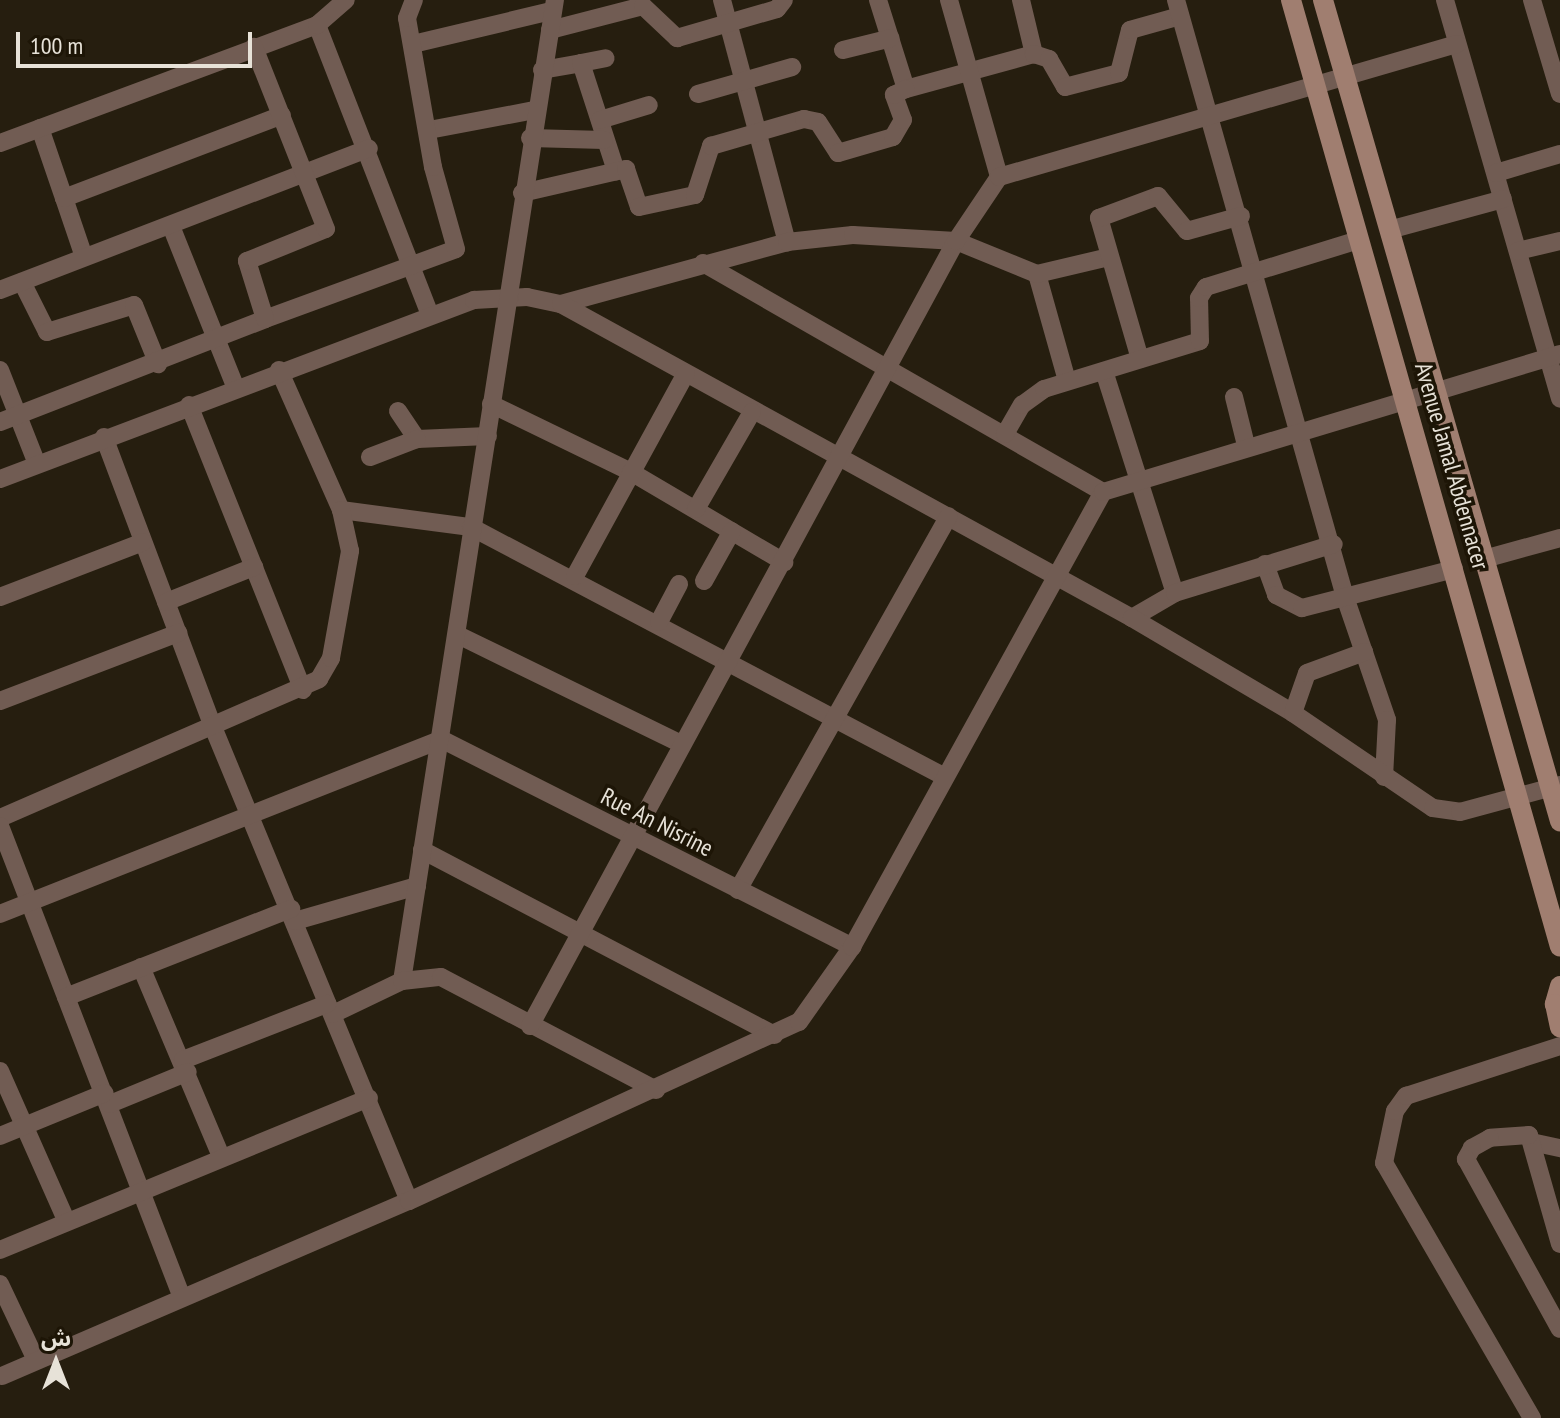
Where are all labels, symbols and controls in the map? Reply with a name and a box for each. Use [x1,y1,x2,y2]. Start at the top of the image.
scale bar [20,16,256,66]
text: 100 m [30,30,83,61]
street label: Avenue Jamal Abdennacer [1409,359,1495,573]
street label: Rue An Nisrine [596,781,718,863]
north arrow [16,1322,96,1402]
text: ش [41,1324,71,1352]

